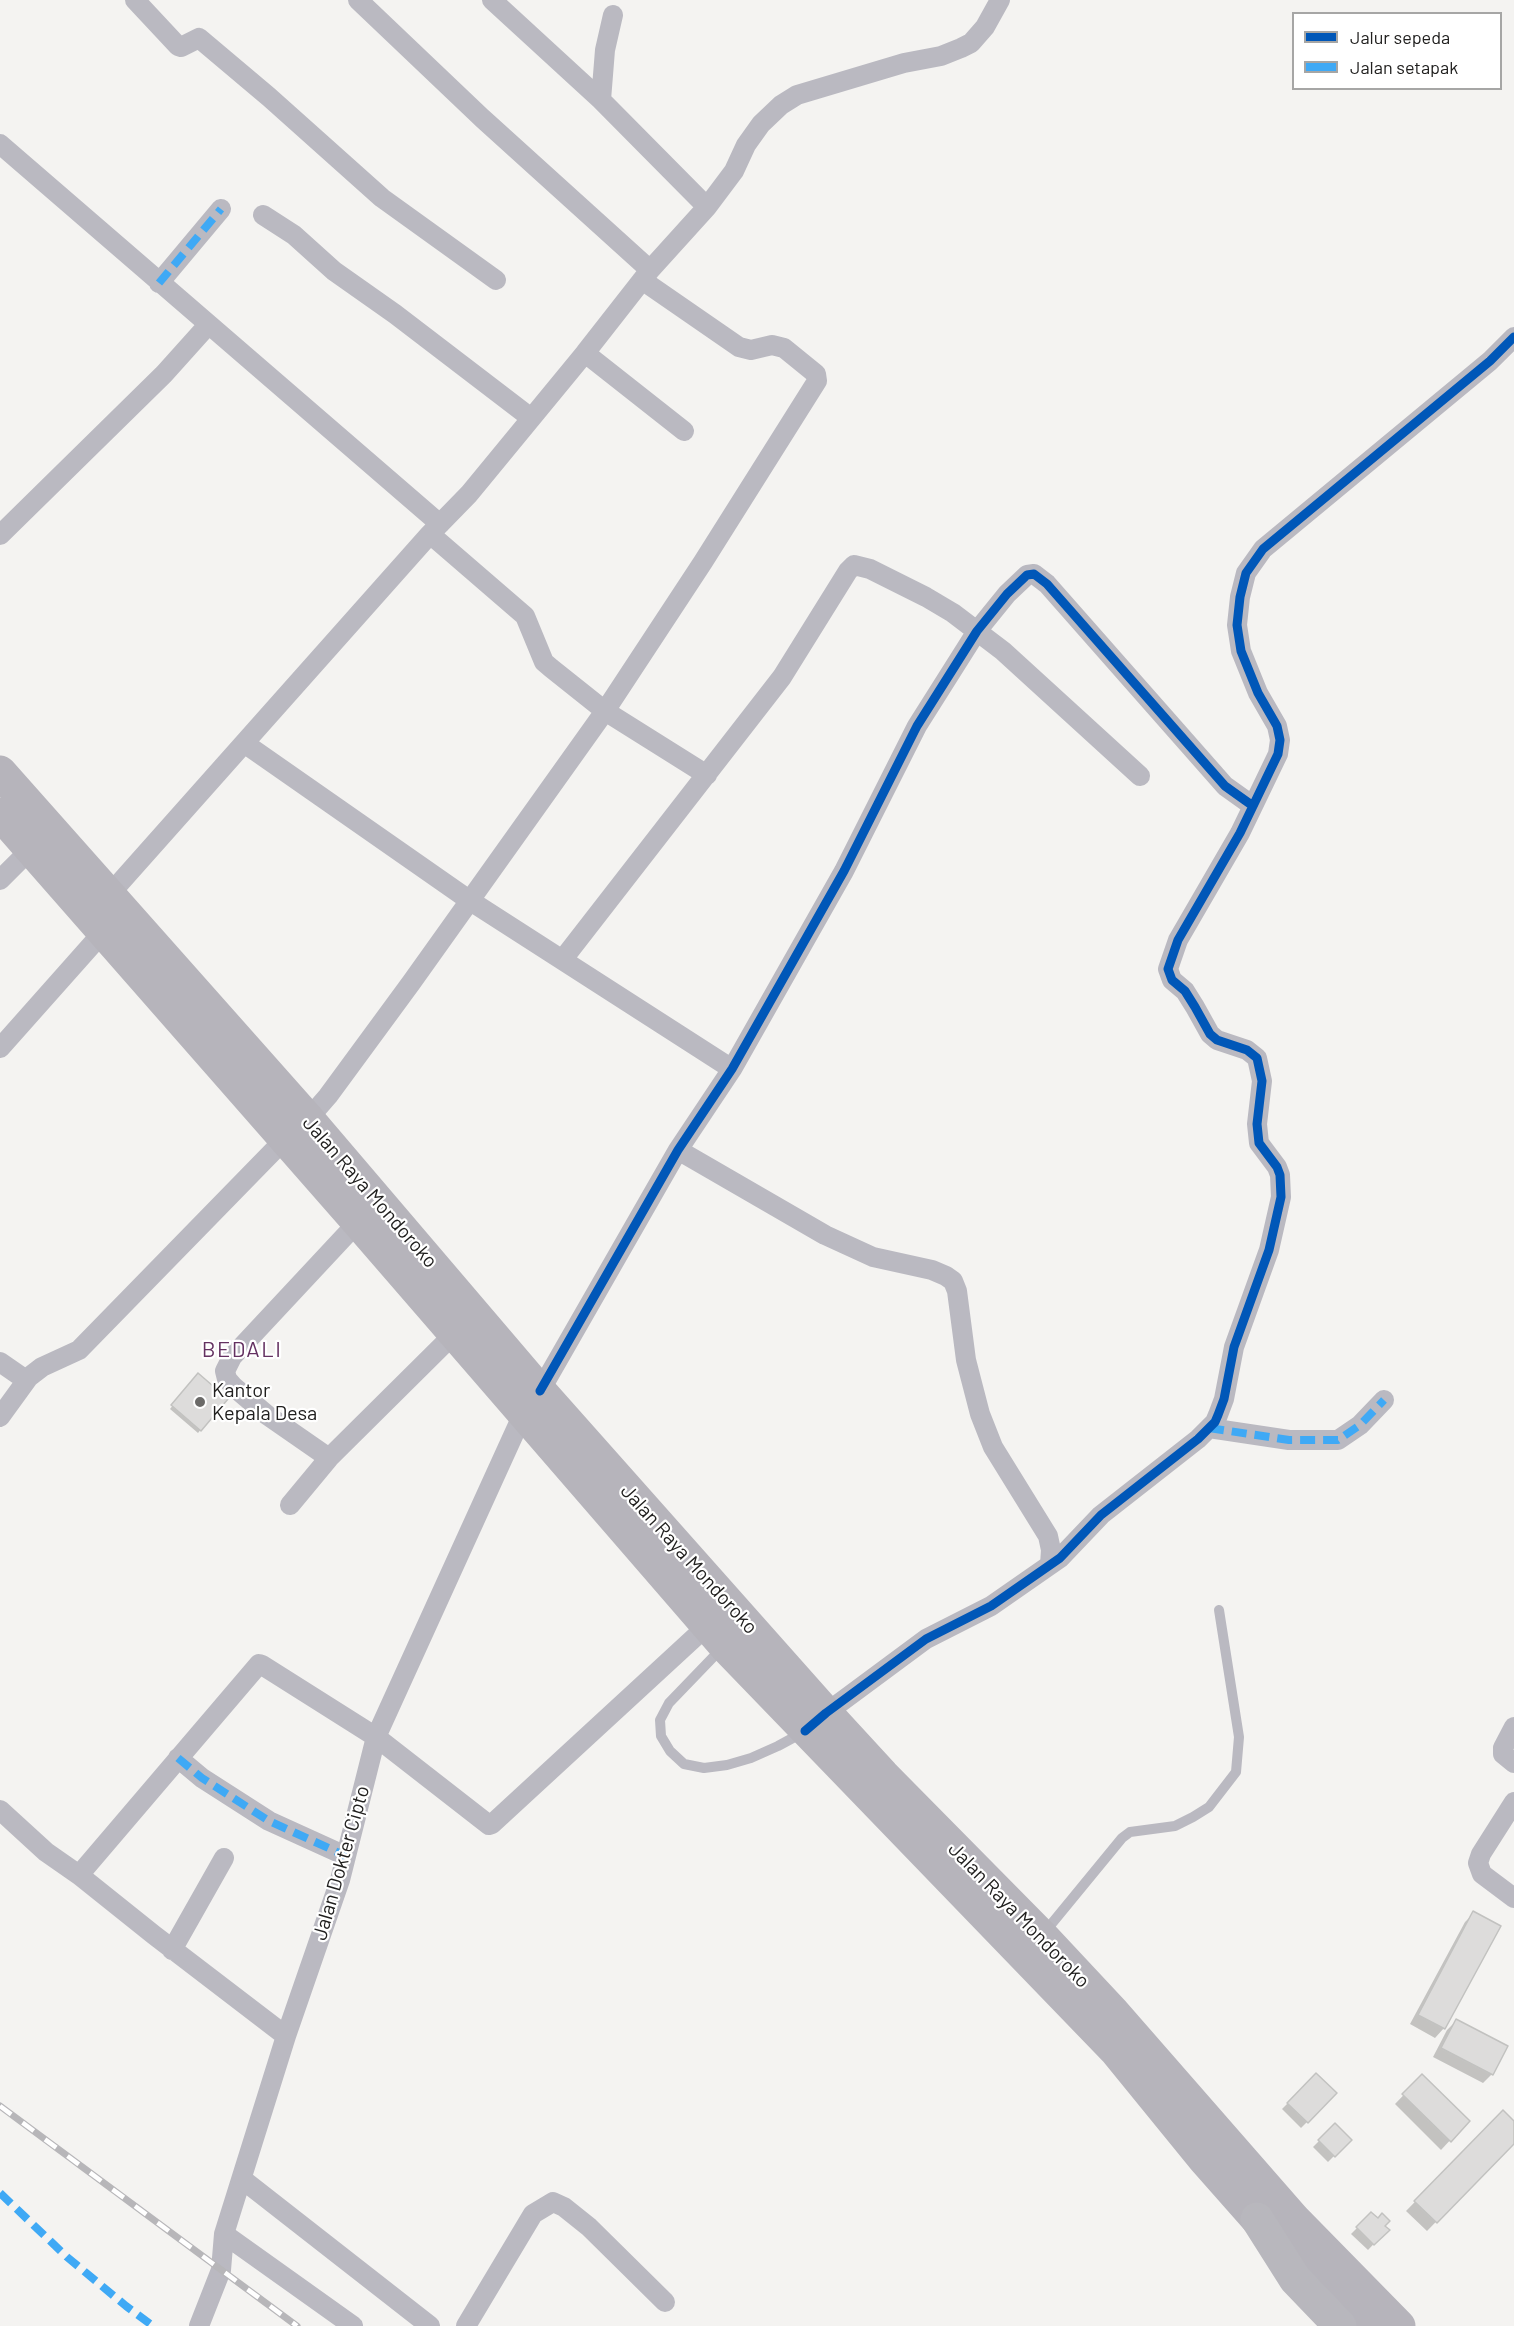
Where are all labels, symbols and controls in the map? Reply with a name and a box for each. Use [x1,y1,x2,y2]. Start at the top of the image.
legend [1292,12,1502,90]
text: Jalur sepeda [1350,26,1450,48]
text: Jalan setapak [1350,56,1458,78]
street label: Jalan Raya Mondoroko [298,1111,442,1273]
district label: BEDALI [202,1337,282,1363]
place label: Kantor Kepala Desa [212,1378,317,1425]
marker: Kantor Kepala Desa [193,1395,207,1409]
street label: Jalan Raya Mondoroko [615,1479,763,1639]
street label: Jalan Dokter Cipto [307,1783,375,1943]
street label: Jalan Raya Mondoroko [943,1837,1095,1993]

